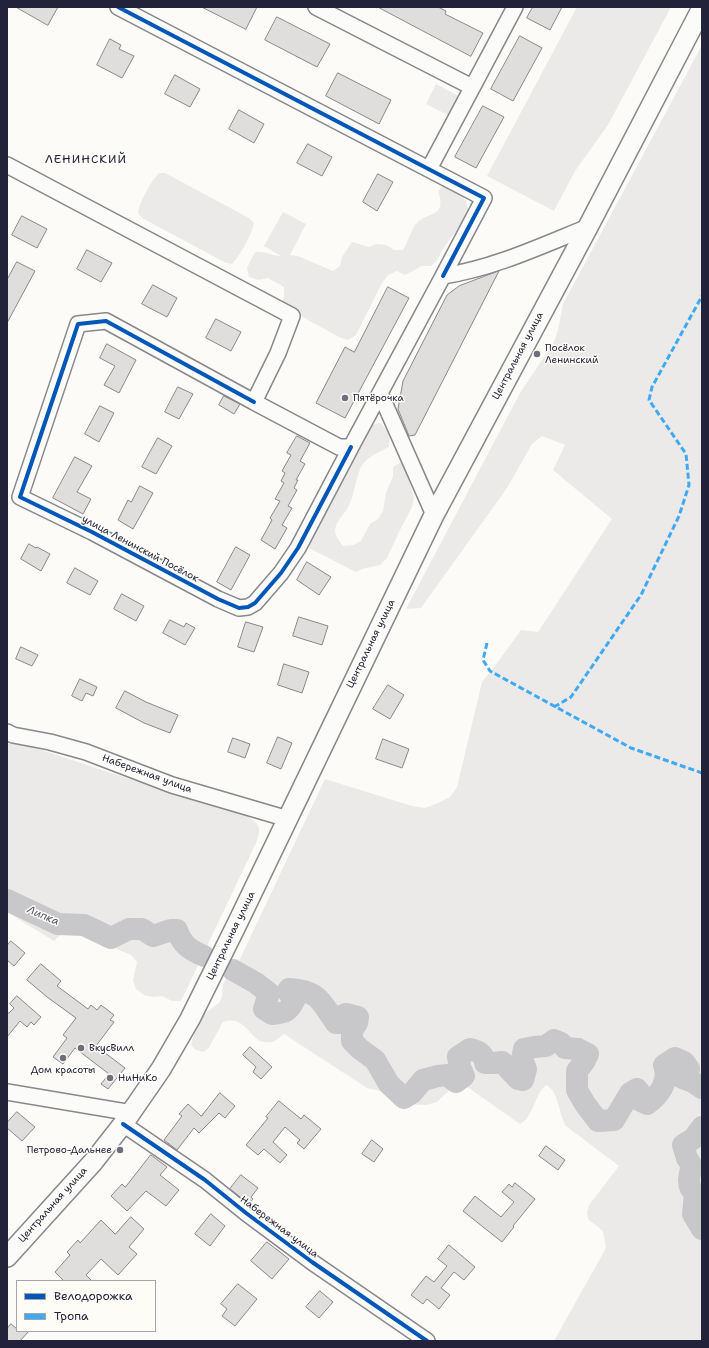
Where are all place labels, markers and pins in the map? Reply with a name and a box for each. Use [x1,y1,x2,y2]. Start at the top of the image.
place label: Посёлок Ленинский [545,342,598,366]
marker: Посёлок Ленинский [532,349,542,359]
place label: Пятёрочка [353,392,404,404]
marker: Пятёрочка [340,393,350,403]
place label: ВкусВилл [89,1042,134,1054]
marker: ВкусВилл [76,1043,86,1053]
marker: Дом красоты [58,1053,68,1063]
place label: Дом красоты [31,1064,95,1076]
place label: НиНиКо [118,1072,157,1084]
marker: НиНиКо [105,1073,115,1083]
place label: Петрово-Дальнее [27,1144,112,1156]
marker: Петрово-Дальнее [115,1145,125,1155]

